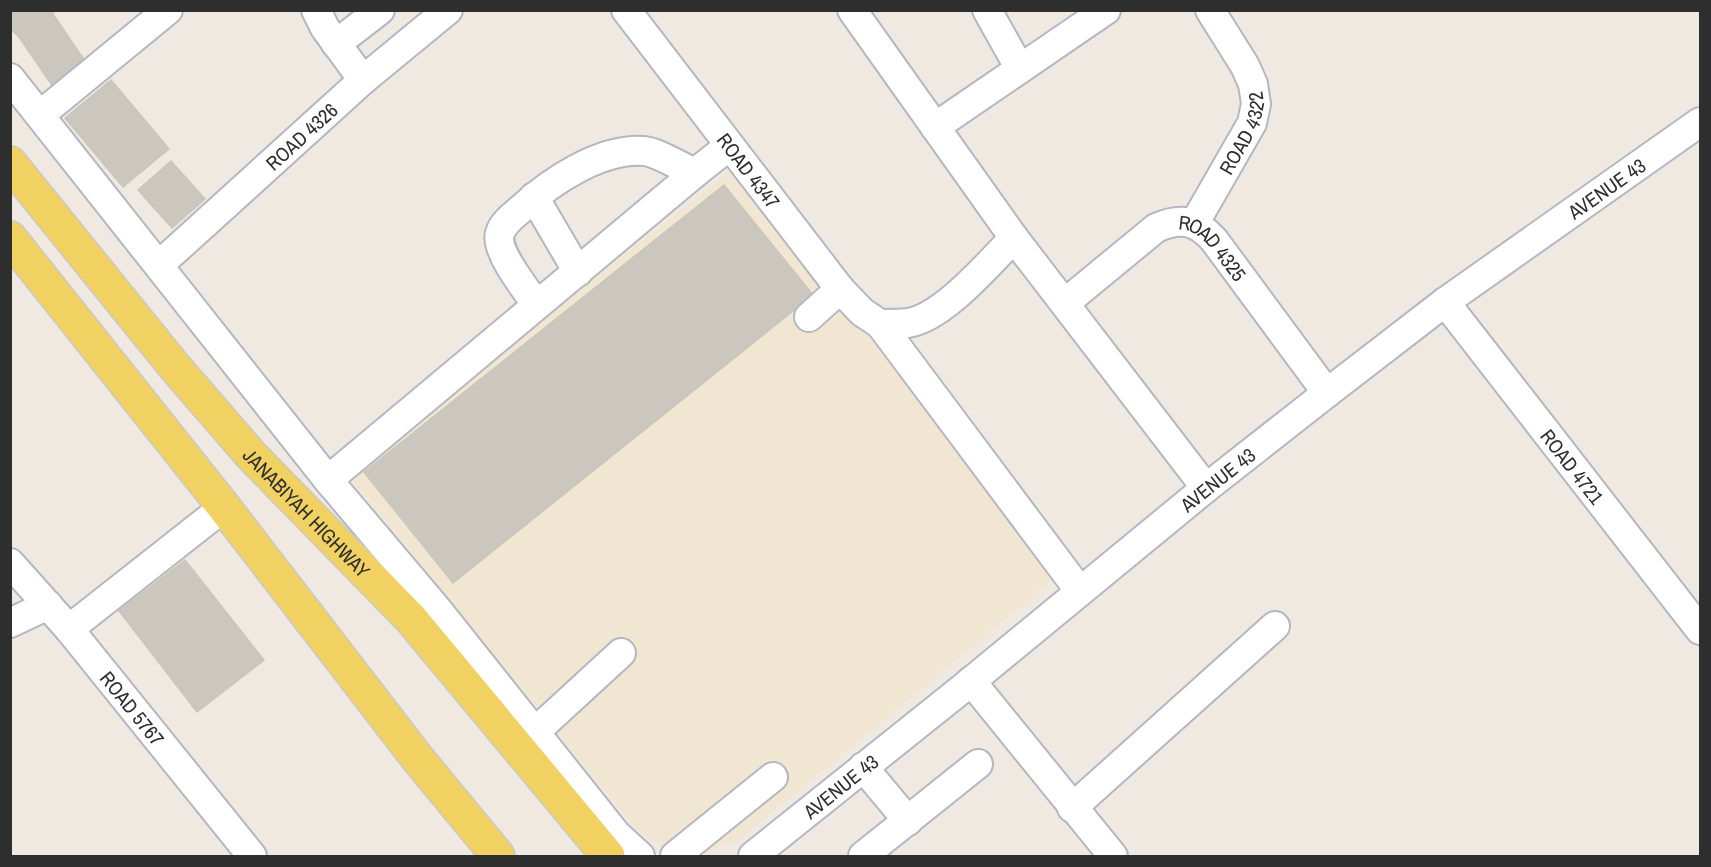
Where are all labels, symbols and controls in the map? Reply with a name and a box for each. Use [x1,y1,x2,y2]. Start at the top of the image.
street label: ROAD 4322 [1212,90,1270,179]
street label: ROAD 4326 [259,96,343,176]
street label: ROAD 4347 [711,127,787,214]
street label: AVENUE 43 [1561,151,1651,225]
street label: ROAD 4325 [1177,208,1253,286]
street label: ROAD 4721 [1535,423,1610,509]
street label: AVENUE 43 [1173,441,1261,518]
street label: JANABIYAH HIGHWAY [237,442,377,583]
street label: ROAD 5767 [94,665,171,751]
street label: AVENUE 43 [796,748,884,825]

